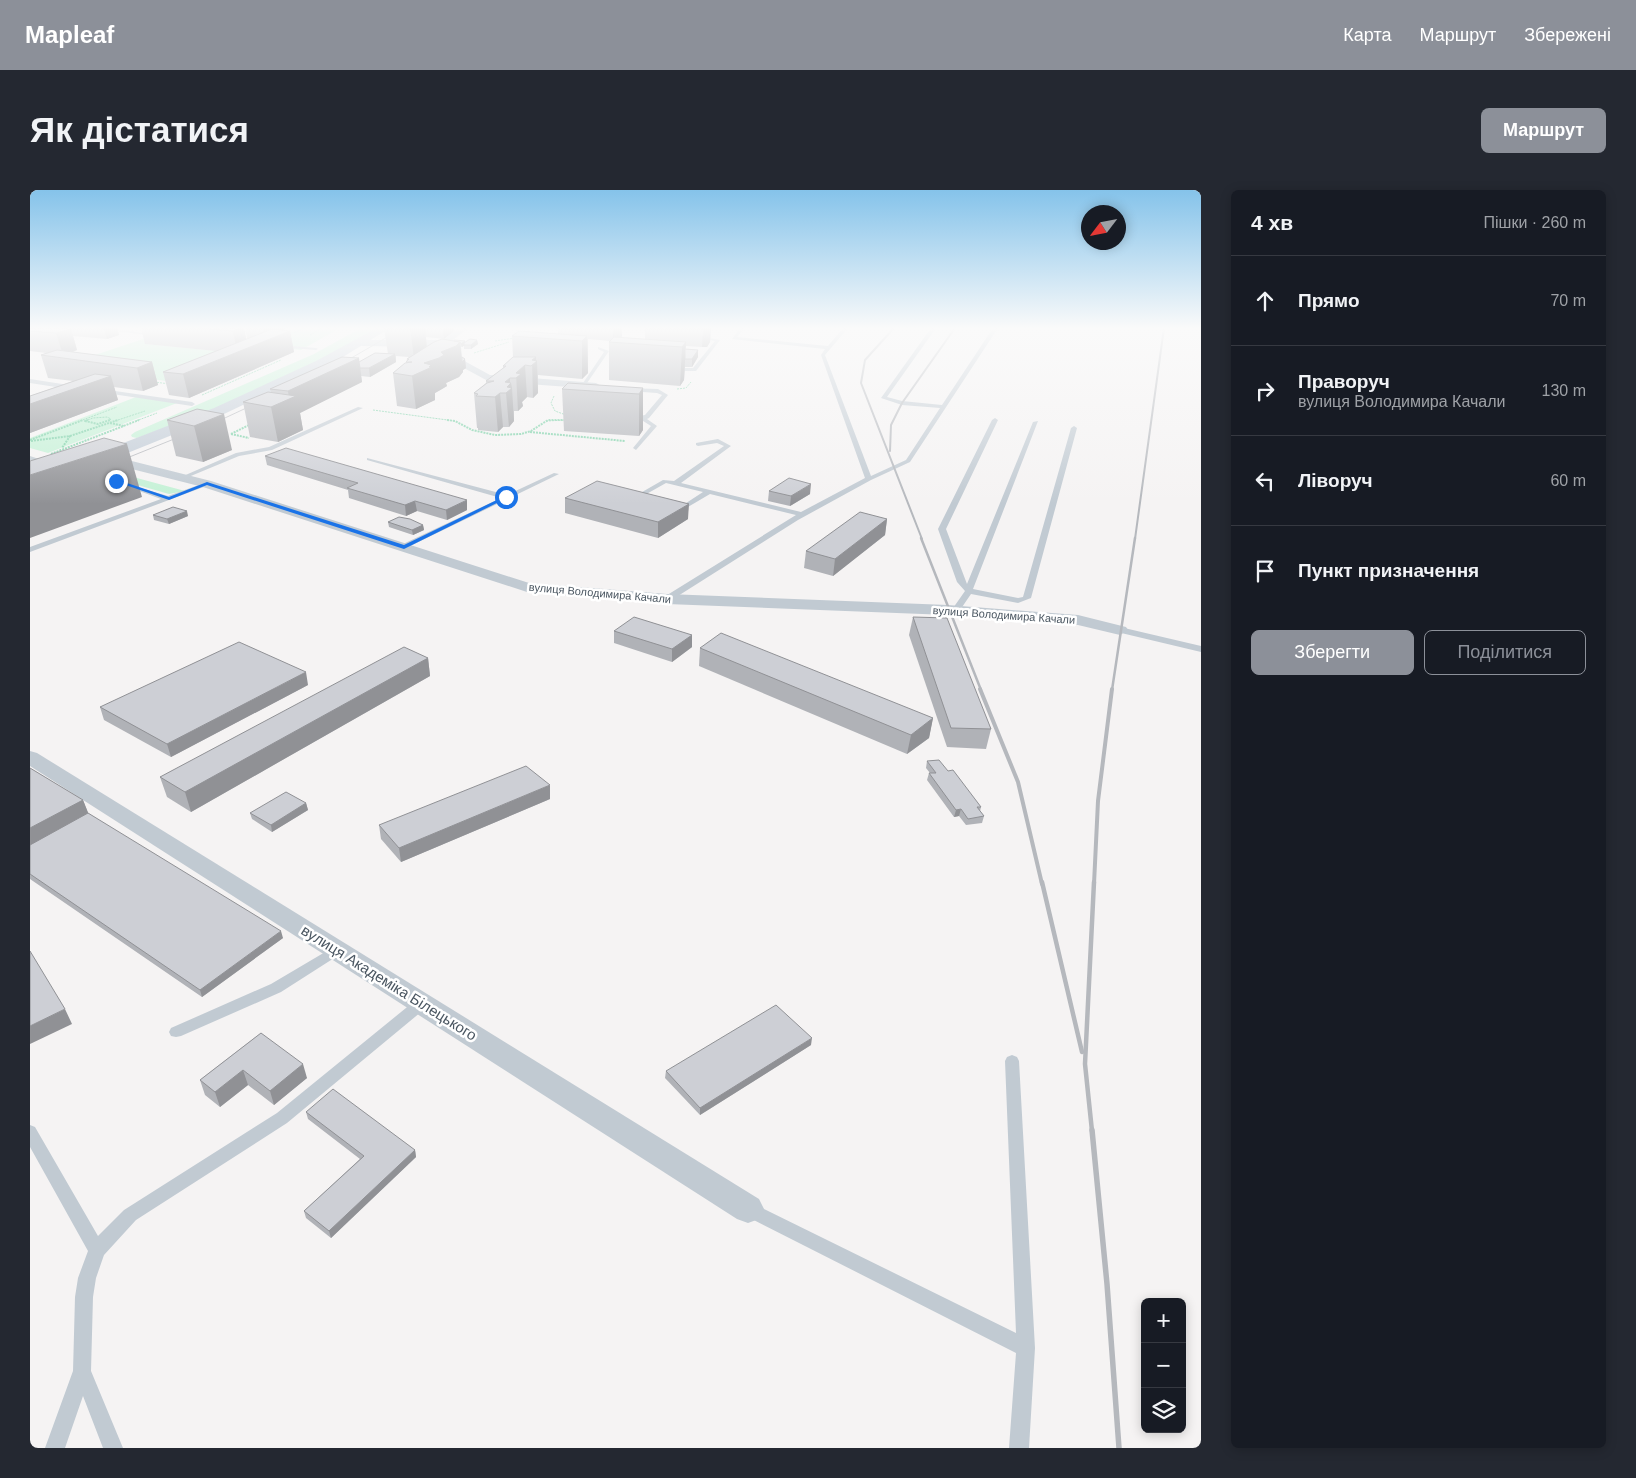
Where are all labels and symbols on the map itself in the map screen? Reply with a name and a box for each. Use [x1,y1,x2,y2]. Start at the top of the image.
north arrow [1081,205,1126,250]
route end [105,470,128,493]
route start [495,486,518,509]
street label: вулиця Володимира Качали [528,581,672,605]
street label: вулиця Володимира Качали [932,604,1076,626]
street label: вулиця Академіка Білецького [298,921,480,1044]

